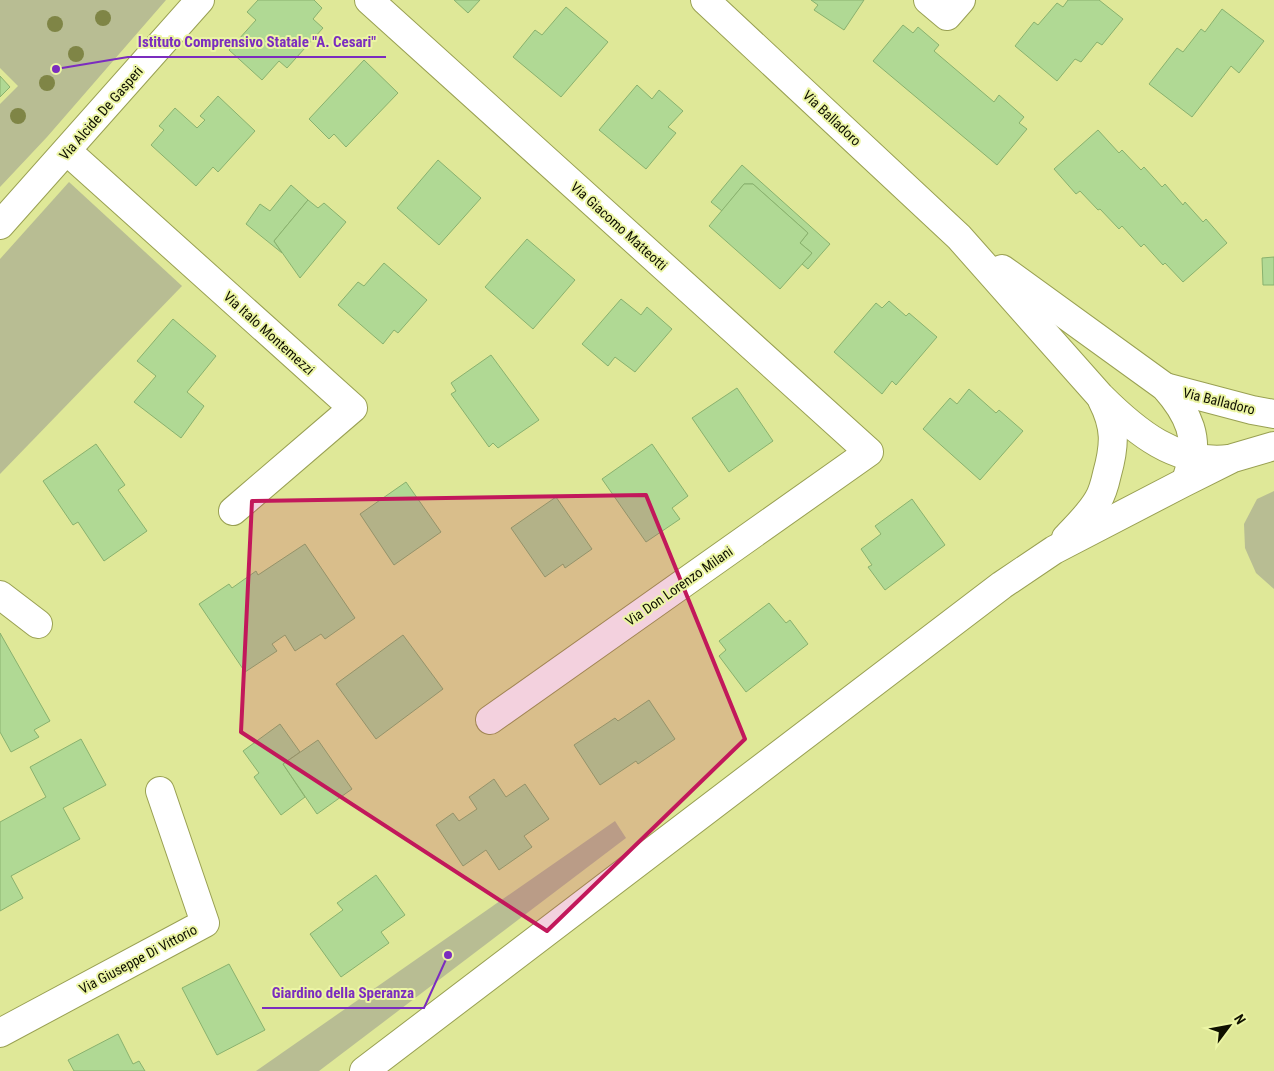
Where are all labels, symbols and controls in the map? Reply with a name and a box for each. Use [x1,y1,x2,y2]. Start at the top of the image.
callout: Istituto Comprensivo Statale "A. Cesari" [128,27,386,57]
text: Istituto Comprensivo Statale "A. Cesari" [138,33,376,51]
street label: Via Alcide De Gasperi [56,63,146,163]
street label: Via Balladoro [800,87,864,149]
street label: Via Giacomo Matteotti [568,179,670,273]
street label: Via Italo Montemezzi [220,288,318,378]
street label: Via Balladoro [1181,384,1257,418]
street label: Via Don Lorenzo Milani [622,543,736,629]
street label: Via Giuseppe Di Vittorio [76,921,200,997]
callout: Giardino della Speranza [262,978,424,1008]
text: Giardino della Speranza [272,984,414,1002]
north arrow [1204,1001,1254,1051]
text: N [1231,1011,1249,1027]

